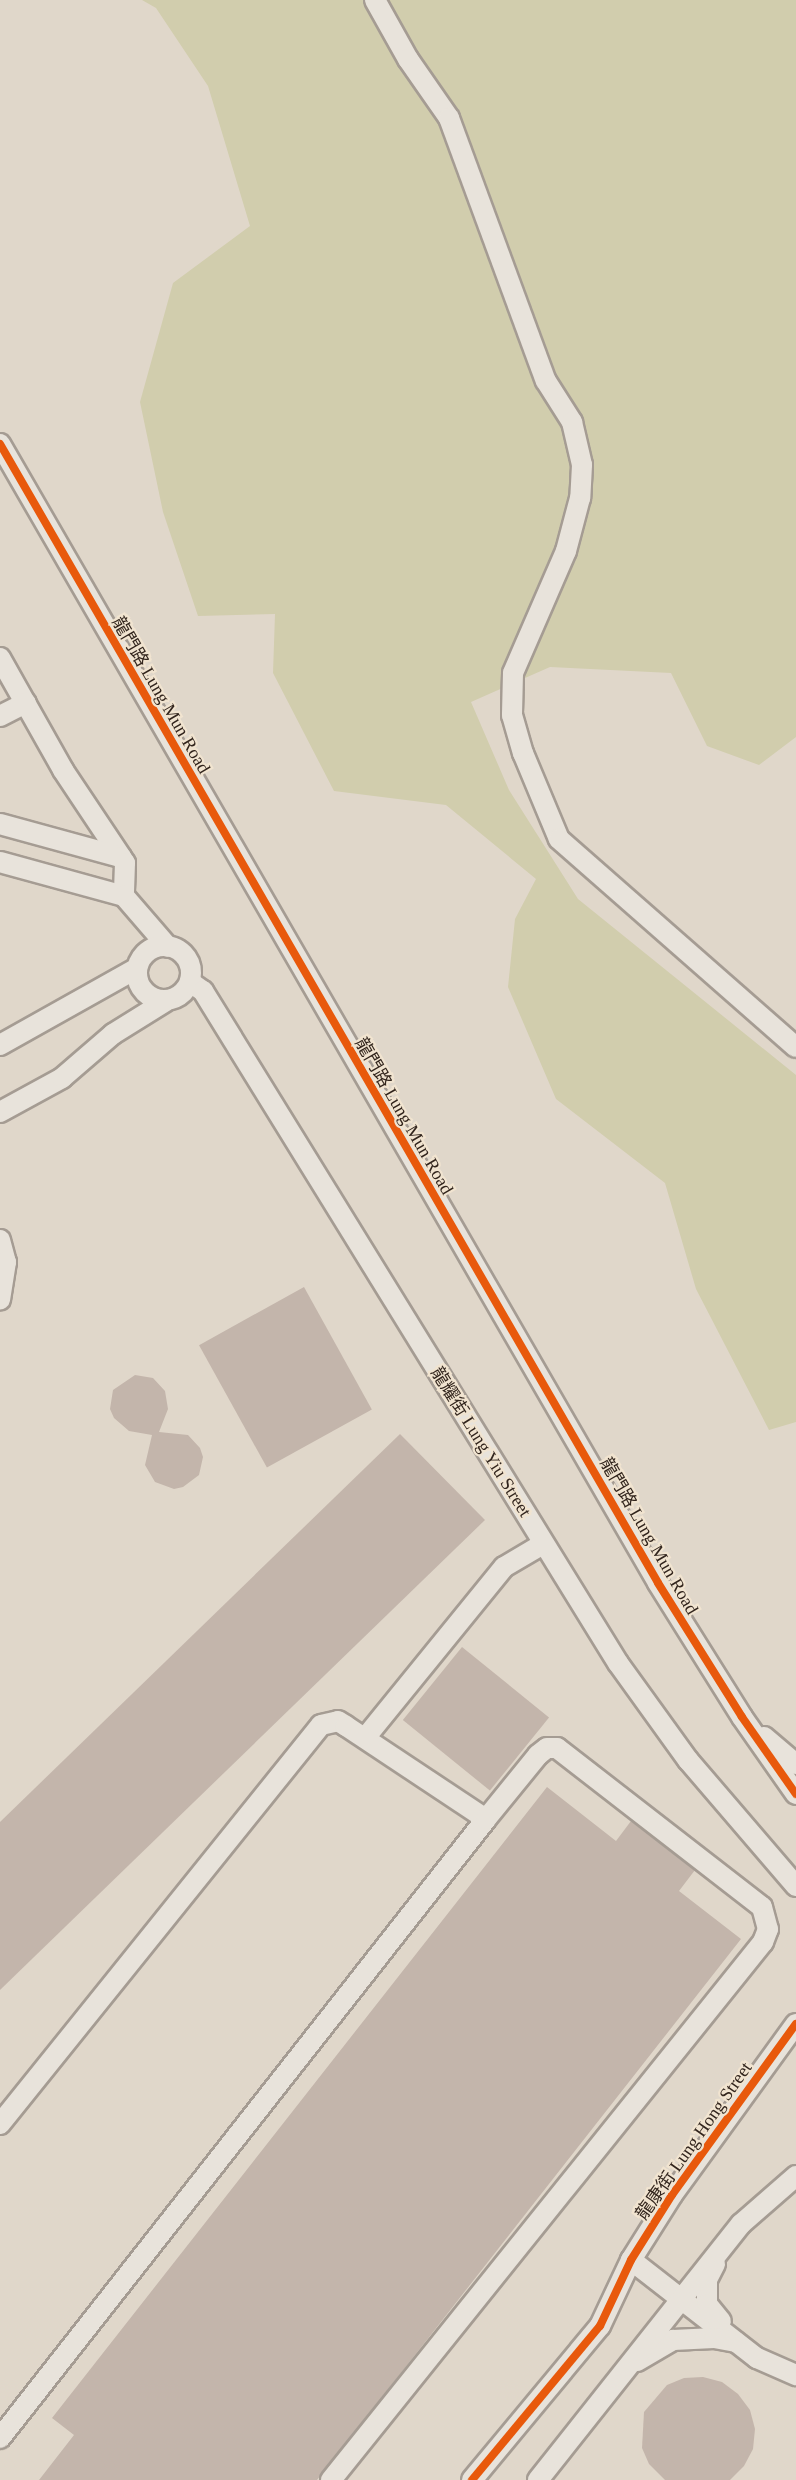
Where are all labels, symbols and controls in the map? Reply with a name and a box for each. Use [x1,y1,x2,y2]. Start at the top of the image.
street label: 龍門路 Lung Mun Road [107,613,215,777]
street label: 龍門路 Lung Mun Road [350,1034,458,1198]
street label: 龍耀街 Lung Yiu Street [426,1363,536,1521]
street label: 龍門路 Lung Mun Road [595,1454,703,1618]
street label: 龍康街 Lung Hong Street [631,2058,757,2224]

